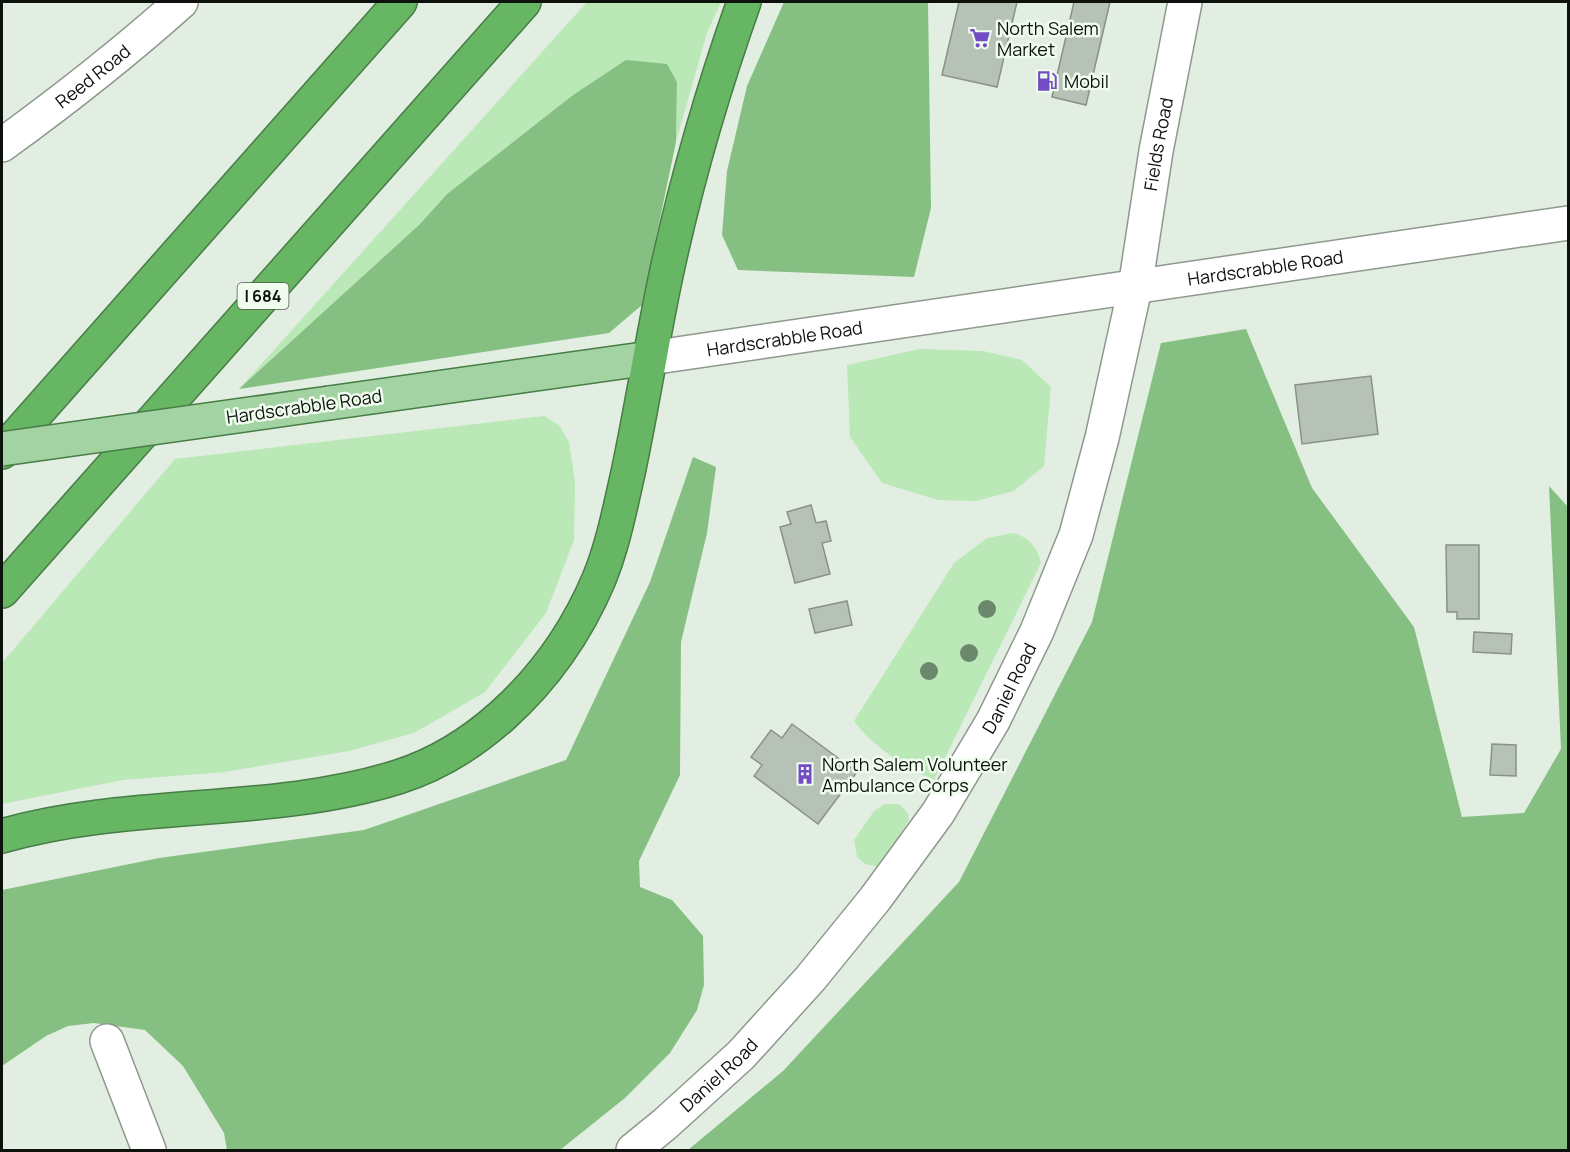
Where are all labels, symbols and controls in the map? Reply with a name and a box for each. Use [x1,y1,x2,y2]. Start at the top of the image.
place label: North Salem Market [997,16,1099,61]
supermarket icon: North Salem Market [968,26,992,50]
street label: Reed Road [50,39,135,113]
fuel station icon: Mobil [1035,69,1059,93]
place label: Mobil [1064,69,1109,93]
street label: Fields Road [1138,95,1178,192]
street label: Hardscrabble Road [1186,244,1345,291]
road number: I 684 [238,283,288,309]
street label: Hardscrabble Road [705,315,864,362]
street label: Hardscrabble Road [225,383,383,429]
street label: Daniel Road [976,639,1041,738]
place label: North Salem Volunteer Ambulance Corps [822,752,1008,797]
building icon: North Salem Volunteer Ambulance Corps [793,762,817,786]
street label: Daniel Road [675,1033,763,1117]

